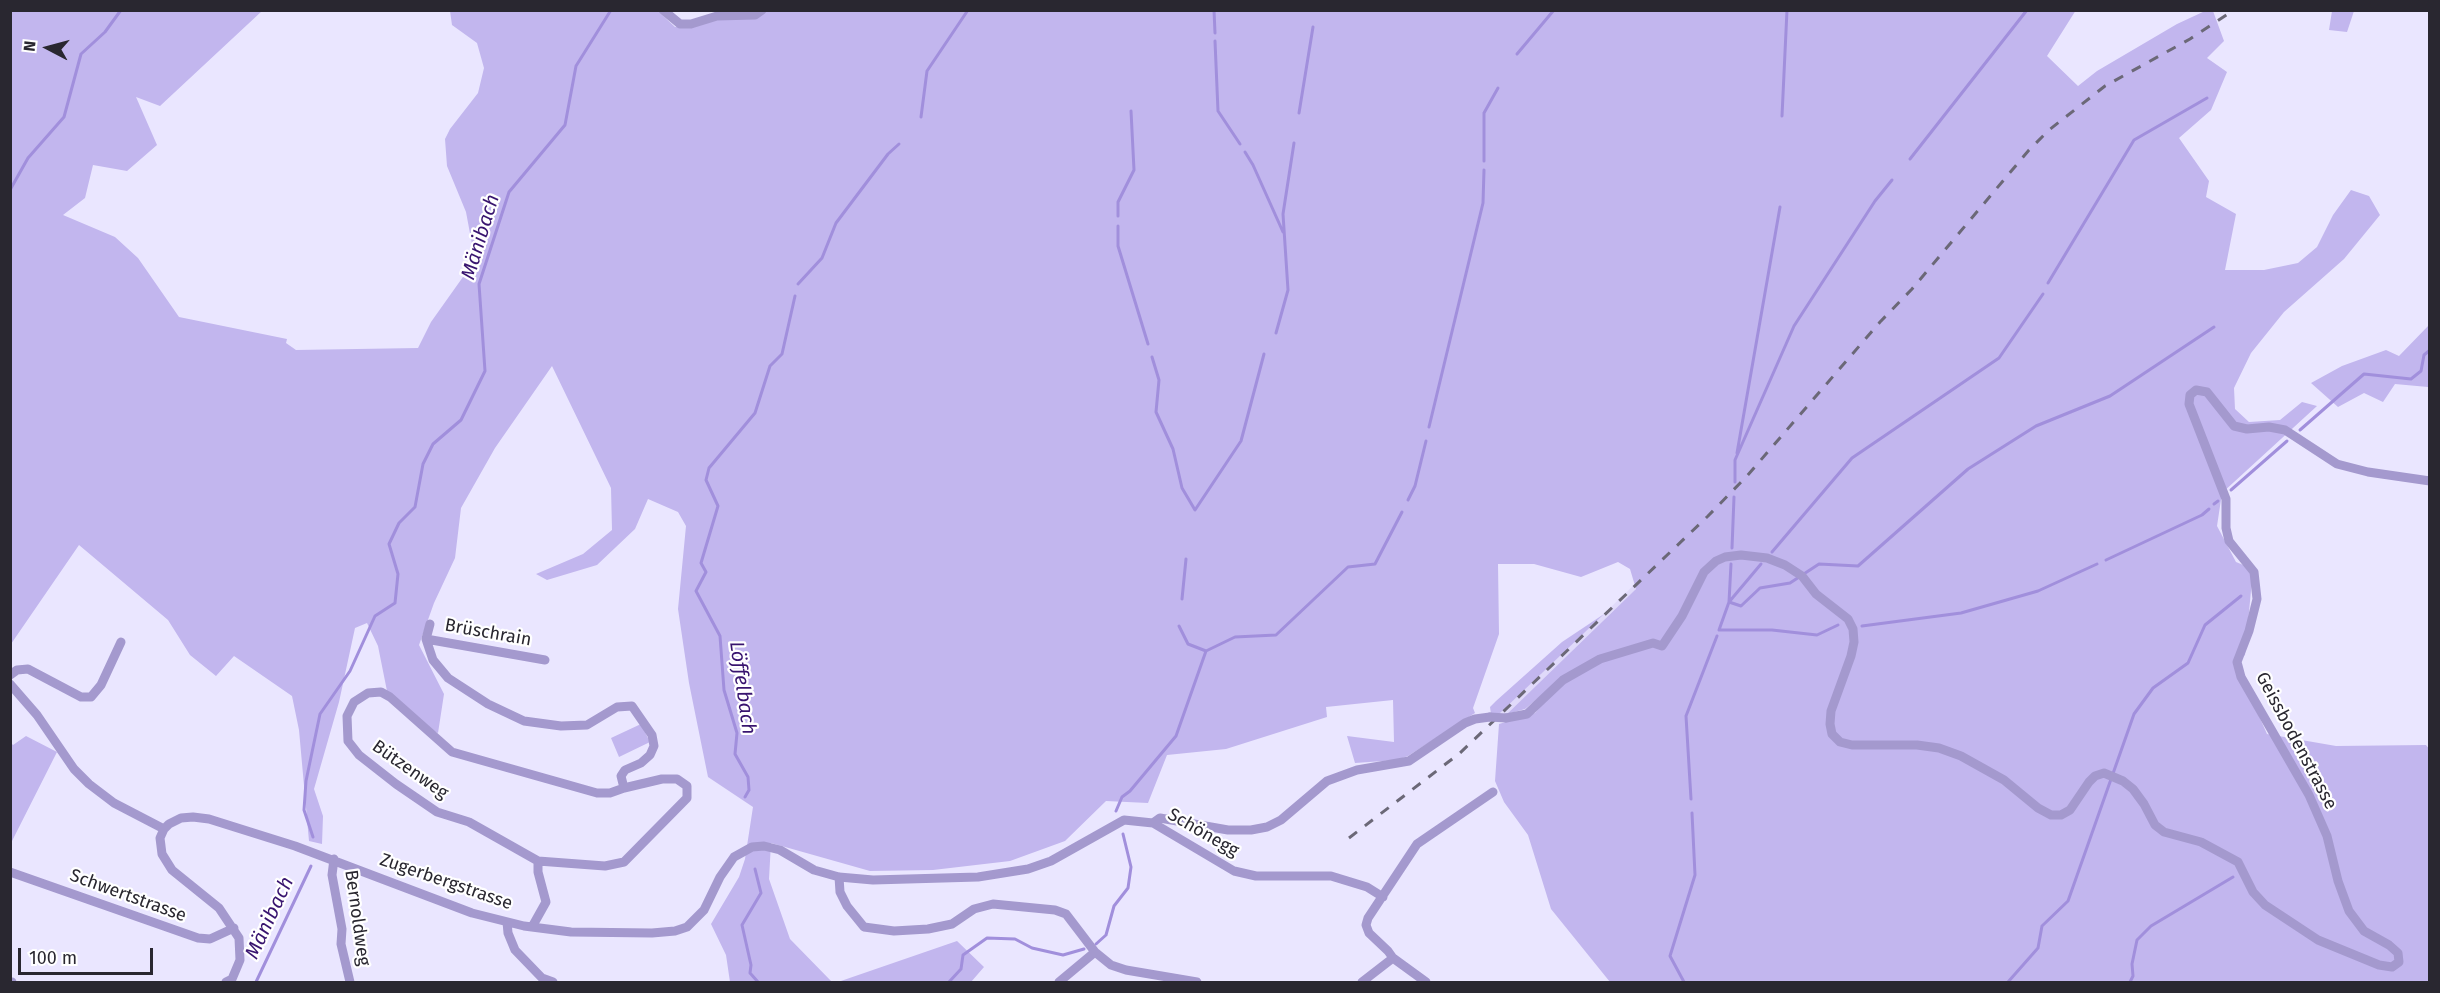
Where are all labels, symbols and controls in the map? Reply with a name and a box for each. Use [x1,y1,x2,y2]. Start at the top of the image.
north arrow [18,18,78,78]
text: N [20,40,40,52]
water label: Mänibach [457,191,505,283]
street label: Brüschrain [443,615,533,651]
water label: Löffelbach [724,640,760,736]
street label: Geissbodenstrasse [2251,669,2341,813]
street label: Bützenweg [368,736,452,804]
street label: Schönegg [1164,804,1242,862]
street label: Zugerbergstrasse [377,849,515,915]
street label: Schwertstrasse [67,865,189,927]
street label: Bernoldweg [340,869,374,967]
water label: Mänibach [241,873,299,963]
scale bar [21,936,156,974]
text: 100 m [29,947,77,969]

